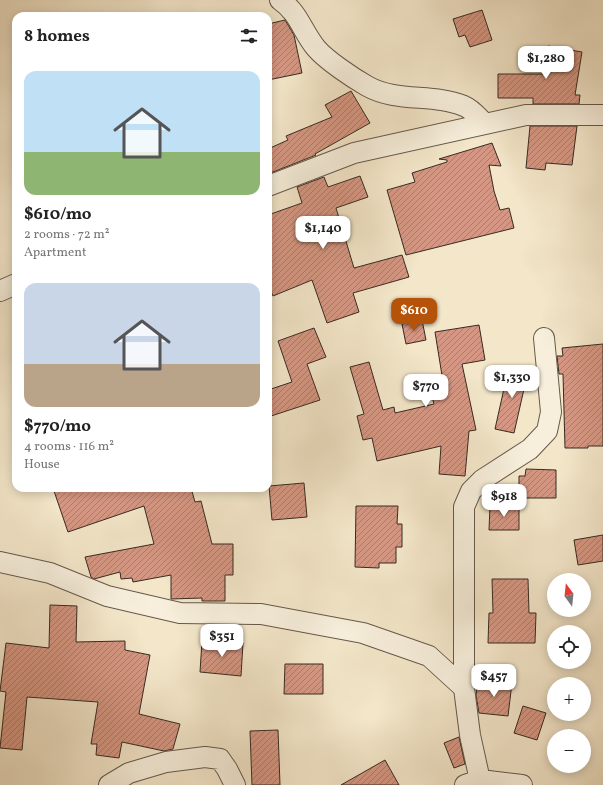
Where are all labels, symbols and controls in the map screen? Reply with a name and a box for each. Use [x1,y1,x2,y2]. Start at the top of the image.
text: 8 homes [24,25,90,48]
icon: filters [238,25,260,47]
pin: $1,280 [513,46,579,80]
text: $1,280 [527,50,565,68]
icon: home [106,97,178,169]
text: $610/mo [24,203,92,226]
pin: $1,140 [290,216,356,250]
text: $1,140 [304,220,342,238]
text: 2 rooms · 72 m² [24,226,110,244]
text: Apartment [24,244,87,262]
pin: $610 [390,298,438,332]
text: $610 [400,302,428,320]
icon: home [106,309,178,381]
pin: $1,330 [479,365,545,399]
text: $1,330 [493,369,531,387]
pin: $770 [402,374,450,408]
text: $770 [412,378,440,396]
text: $770/mo [24,415,91,438]
text: 4 rooms · 116 m² [24,438,114,456]
text: House [24,456,60,474]
pin: $918 [480,484,528,518]
text: $918 [491,488,517,506]
north arrow [547,573,591,617]
map controls [547,573,591,773]
pin: $351 [198,624,246,658]
button: locate [547,625,591,669]
text: $351 [209,628,235,646]
pin: $457 [470,664,518,698]
text: $457 [480,668,508,686]
button: + [547,677,591,721]
button: − [547,729,591,773]

